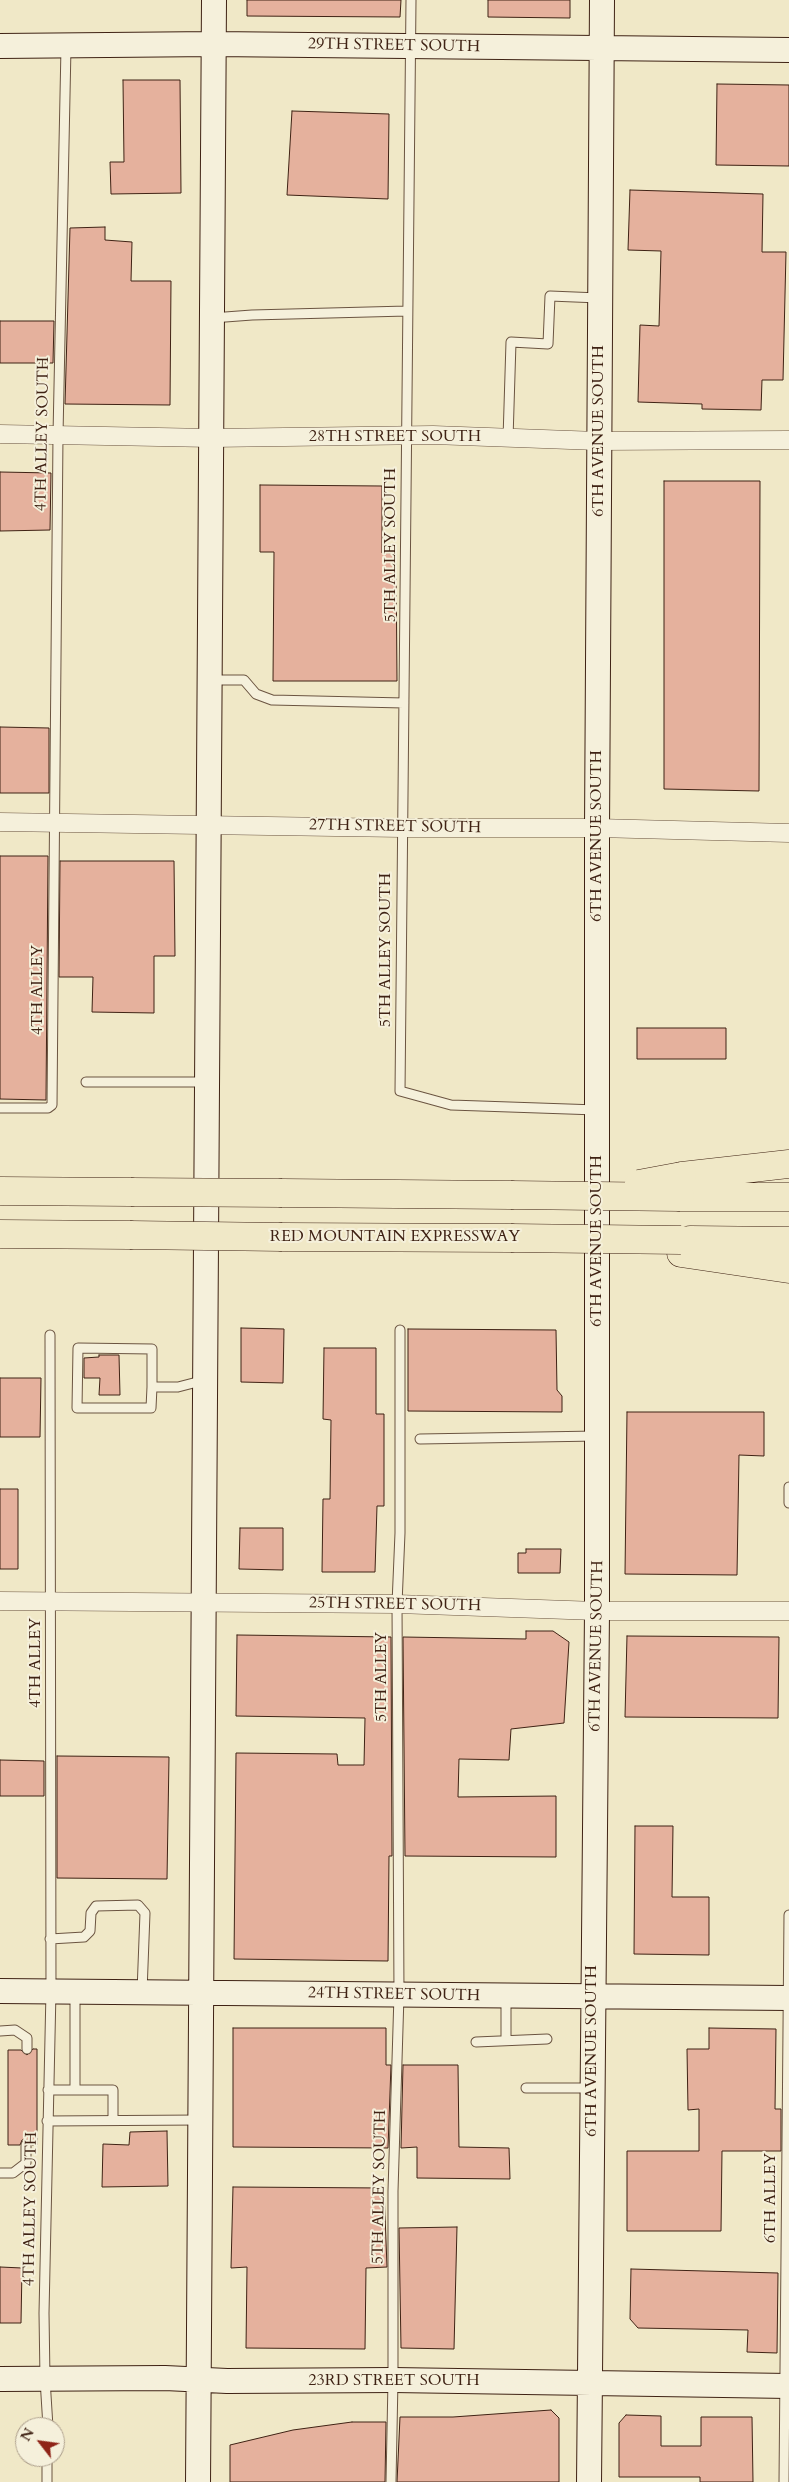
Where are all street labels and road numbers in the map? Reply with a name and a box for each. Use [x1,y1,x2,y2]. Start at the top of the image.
street label: 29TH STREET SOUTH [308,35,480,57]
street label: 6TH AVENUE SOUTH [589,345,609,517]
street label: 4TH ALLEY SOUTH [32,357,54,511]
street label: 28TH STREET SOUTH [309,427,481,447]
street label: 5TH ALLEY SOUTH [381,468,401,622]
street label: 6TH AVENUE SOUTH [587,750,607,922]
street label: 27TH STREET SOUTH [309,816,481,838]
street label: 5TH ALLEY SOUTH [376,873,396,1027]
street label: 4TH ALLEY [28,945,48,1035]
street label: 6TH AVENUE SOUTH [587,1155,607,1327]
street label: RED MOUNTAIN EXPRESSWAY [270,1227,520,1247]
street label: 6TH AVENUE SOUTH [586,1560,608,1732]
street label: 25TH STREET SOUTH [309,1594,481,1616]
street label: 4TH ALLEY [26,1618,46,1708]
street label: 5TH ALLEY [372,1632,392,1722]
street label: 6TH AVENUE SOUTH [582,1965,602,2137]
street label: 24TH STREET SOUTH [308,1984,480,2006]
street label: 5TH ALLEY SOUTH [369,2110,391,2264]
street label: 4TH ALLEY SOUTH [20,2132,42,2286]
street label: 6TH ALLEY [761,2153,781,2243]
street label: 23RD STREET SOUTH [308,2371,480,2391]

